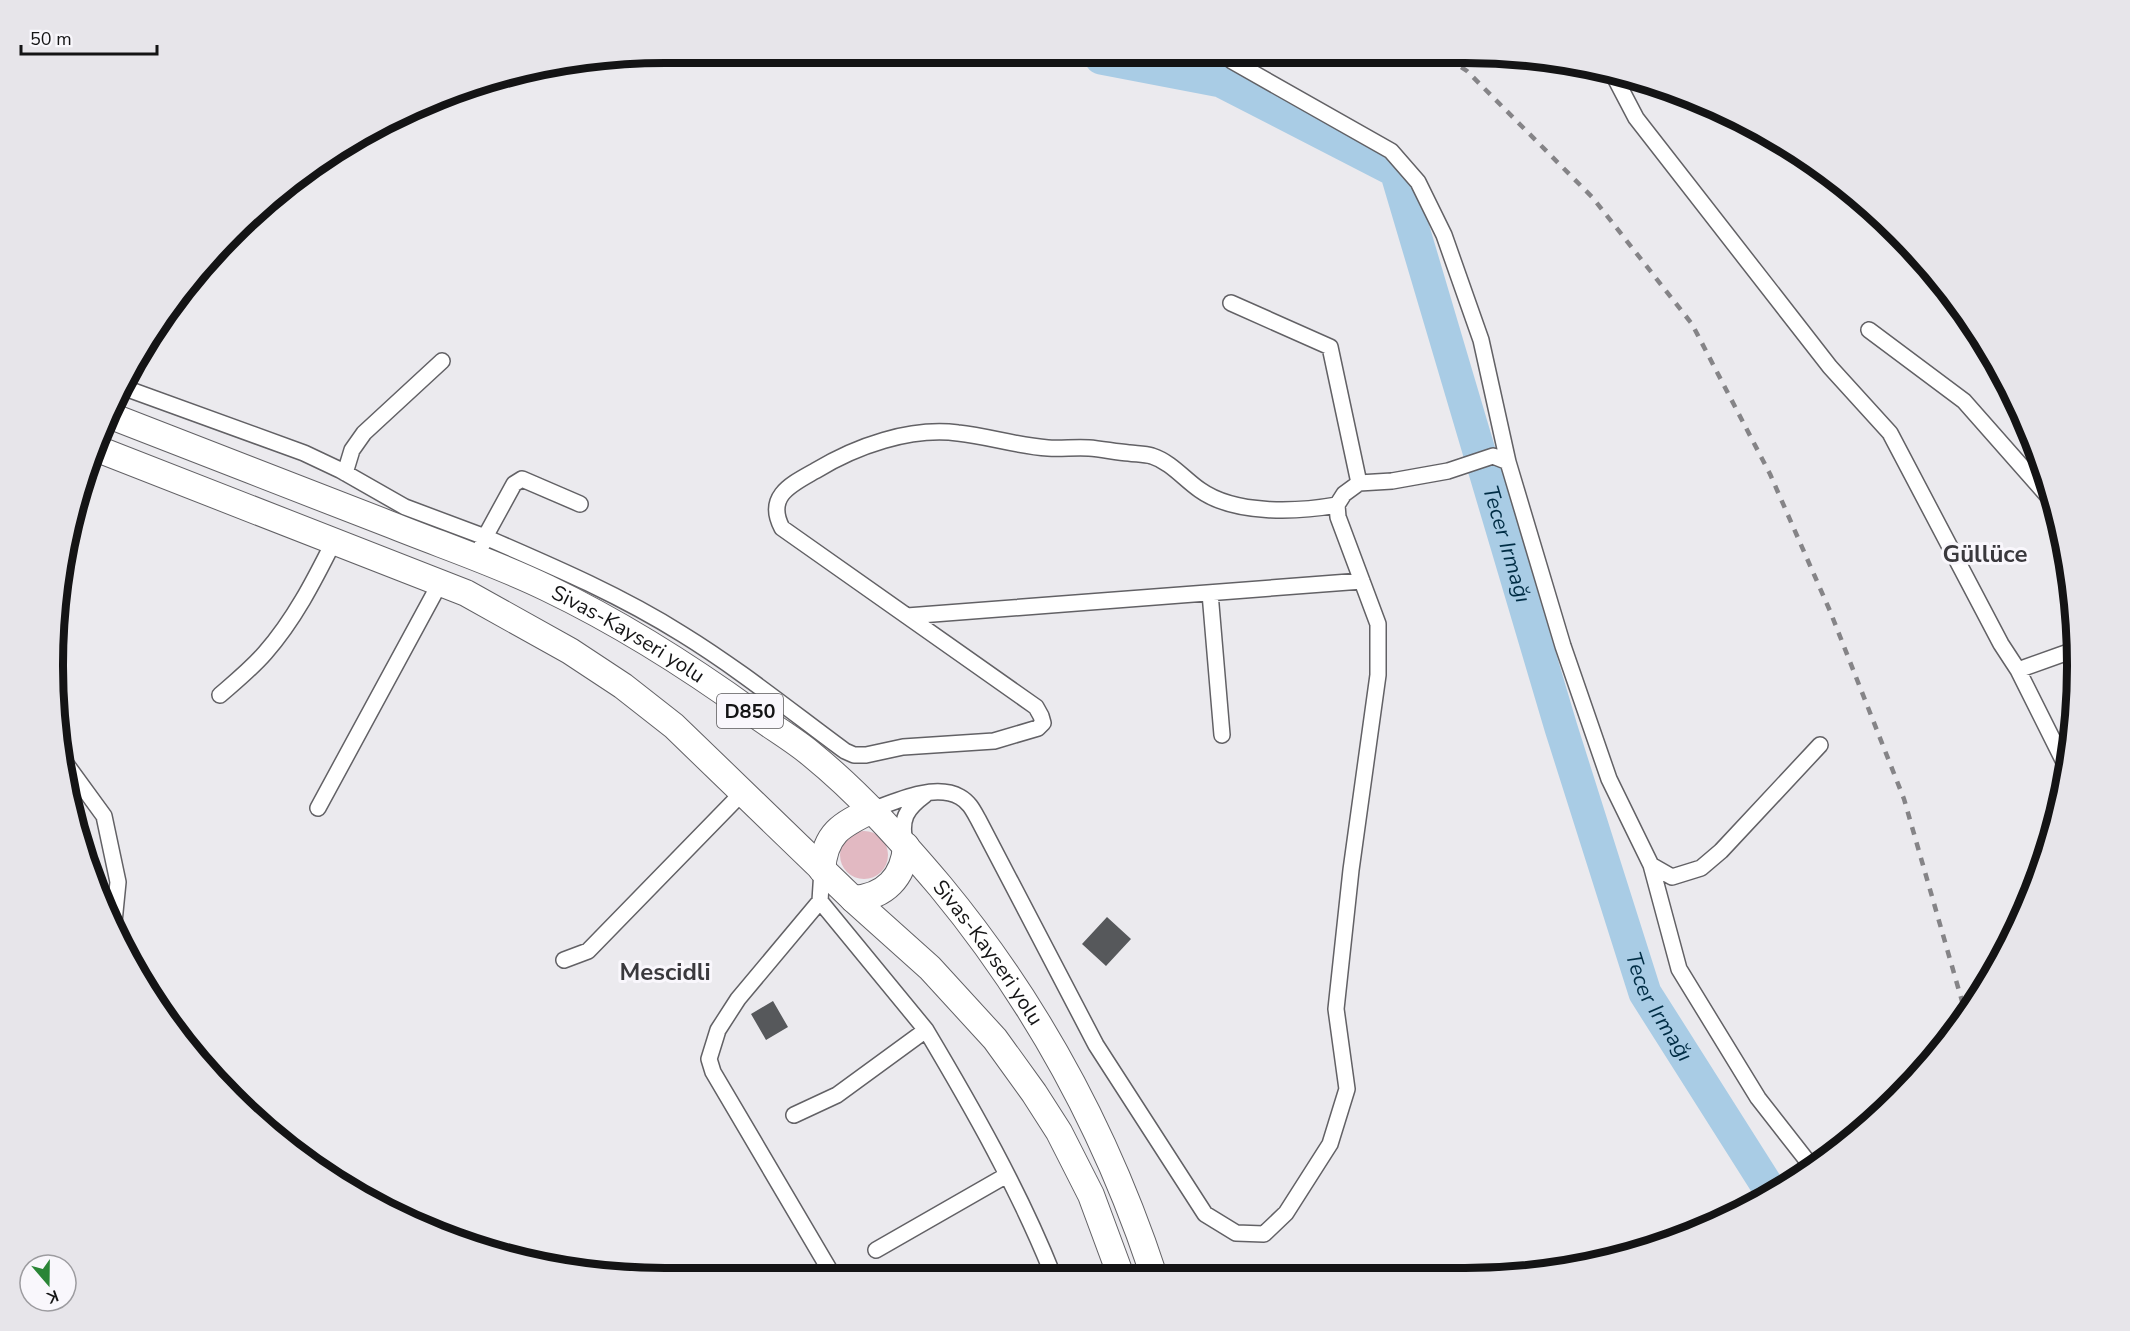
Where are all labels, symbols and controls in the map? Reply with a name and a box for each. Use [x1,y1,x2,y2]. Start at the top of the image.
scale bar [21,18,158,56]
text: 50 m [30,27,72,51]
water label: Tecer Irmağı [1475,482,1538,606]
district label: Güllüce [1943,538,2027,570]
street label: Sivas-Kayseri yolu [547,578,710,689]
road number: D850 [717,694,783,728]
street label: Sivas-Kayseri yolu [926,874,1050,1030]
water label: Tecer Irmağı [1618,948,1700,1067]
district label: Mescidli [619,956,711,988]
north arrow [18,1253,78,1313]
text: K [43,1284,62,1309]

